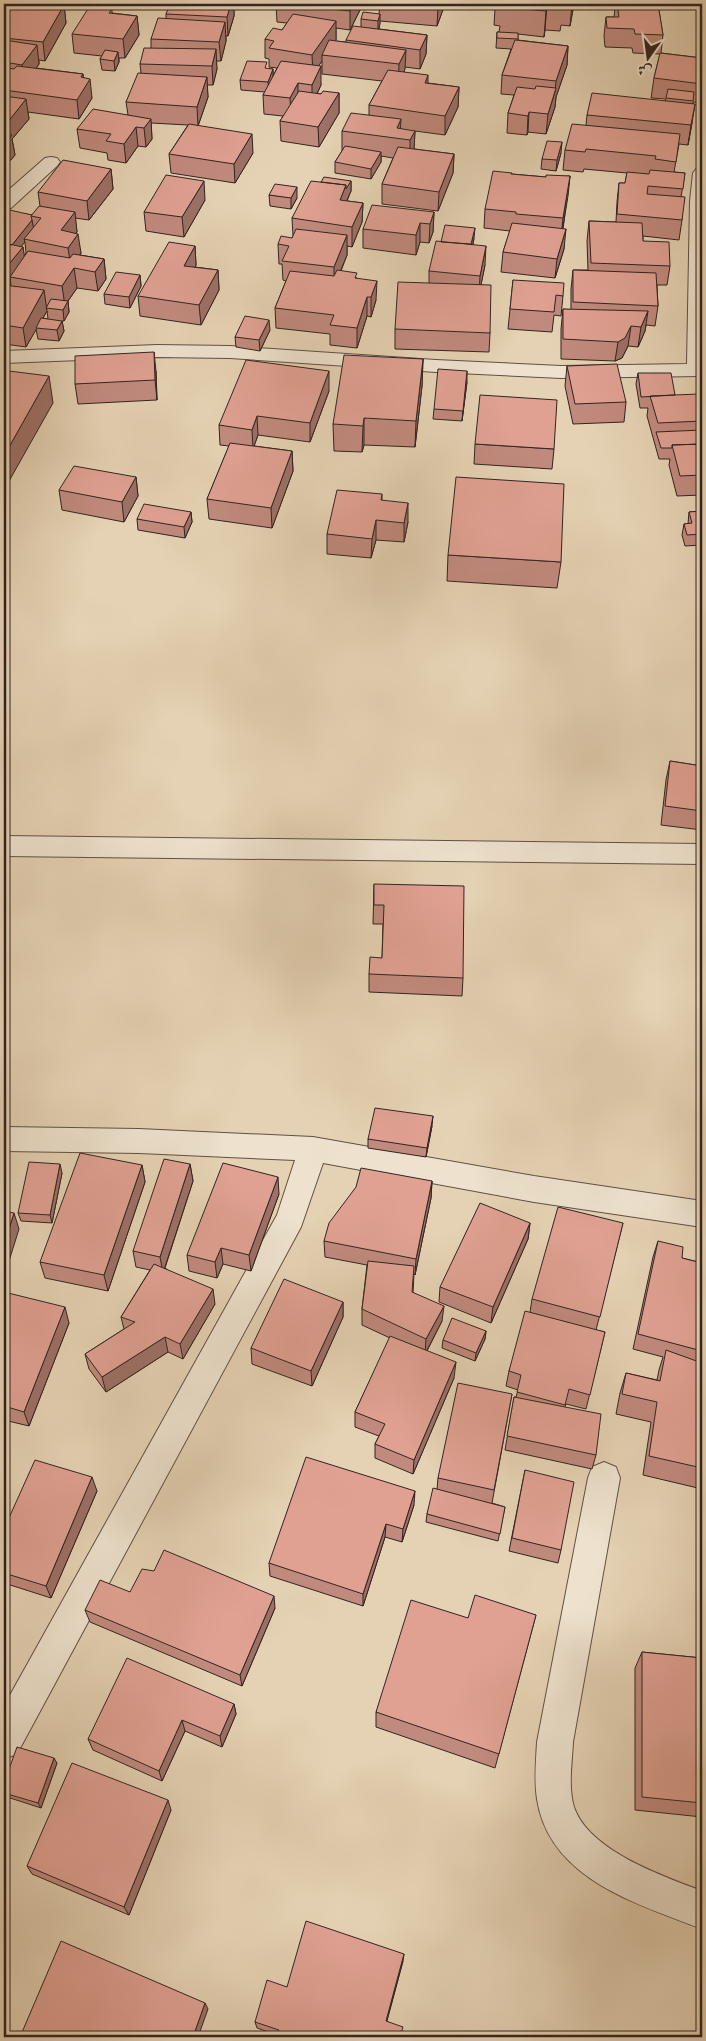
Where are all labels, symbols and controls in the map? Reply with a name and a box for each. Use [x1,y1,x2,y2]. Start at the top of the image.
north arrow [624,32,674,82]
text: ش [636,60,654,81]

